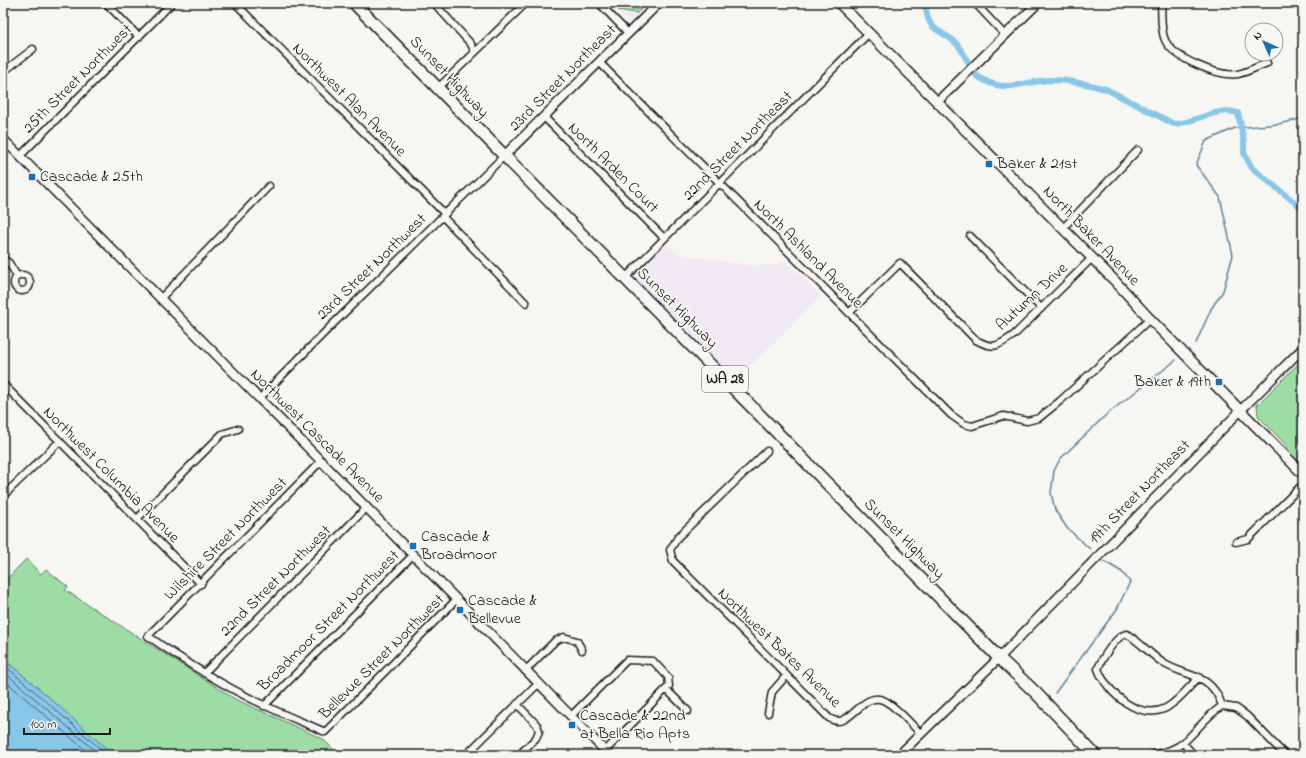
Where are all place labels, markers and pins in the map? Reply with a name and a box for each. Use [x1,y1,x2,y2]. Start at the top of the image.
place label: Baker & 21st [996,152,1078,176]
marker: Baker & 21st [984,159,994,169]
place label: Cascade & 25th [40,165,143,189]
marker: Cascade & 25th [27,172,37,182]
place label: Baker & 19th [1133,370,1211,394]
marker: Baker & 19th [1214,377,1224,387]
place label: Cascade & Broadmoor [420,525,497,567]
marker: Cascade & Broadmoor [408,541,418,551]
place label: Cascade & Bellevue [467,589,537,631]
marker: Cascade & Bellevue [455,605,465,615]
place label: Cascade & 22nd at Bella Rio Apts [580,704,690,746]
marker: Cascade & 22nd at Bella Rio Apts [567,720,577,730]

